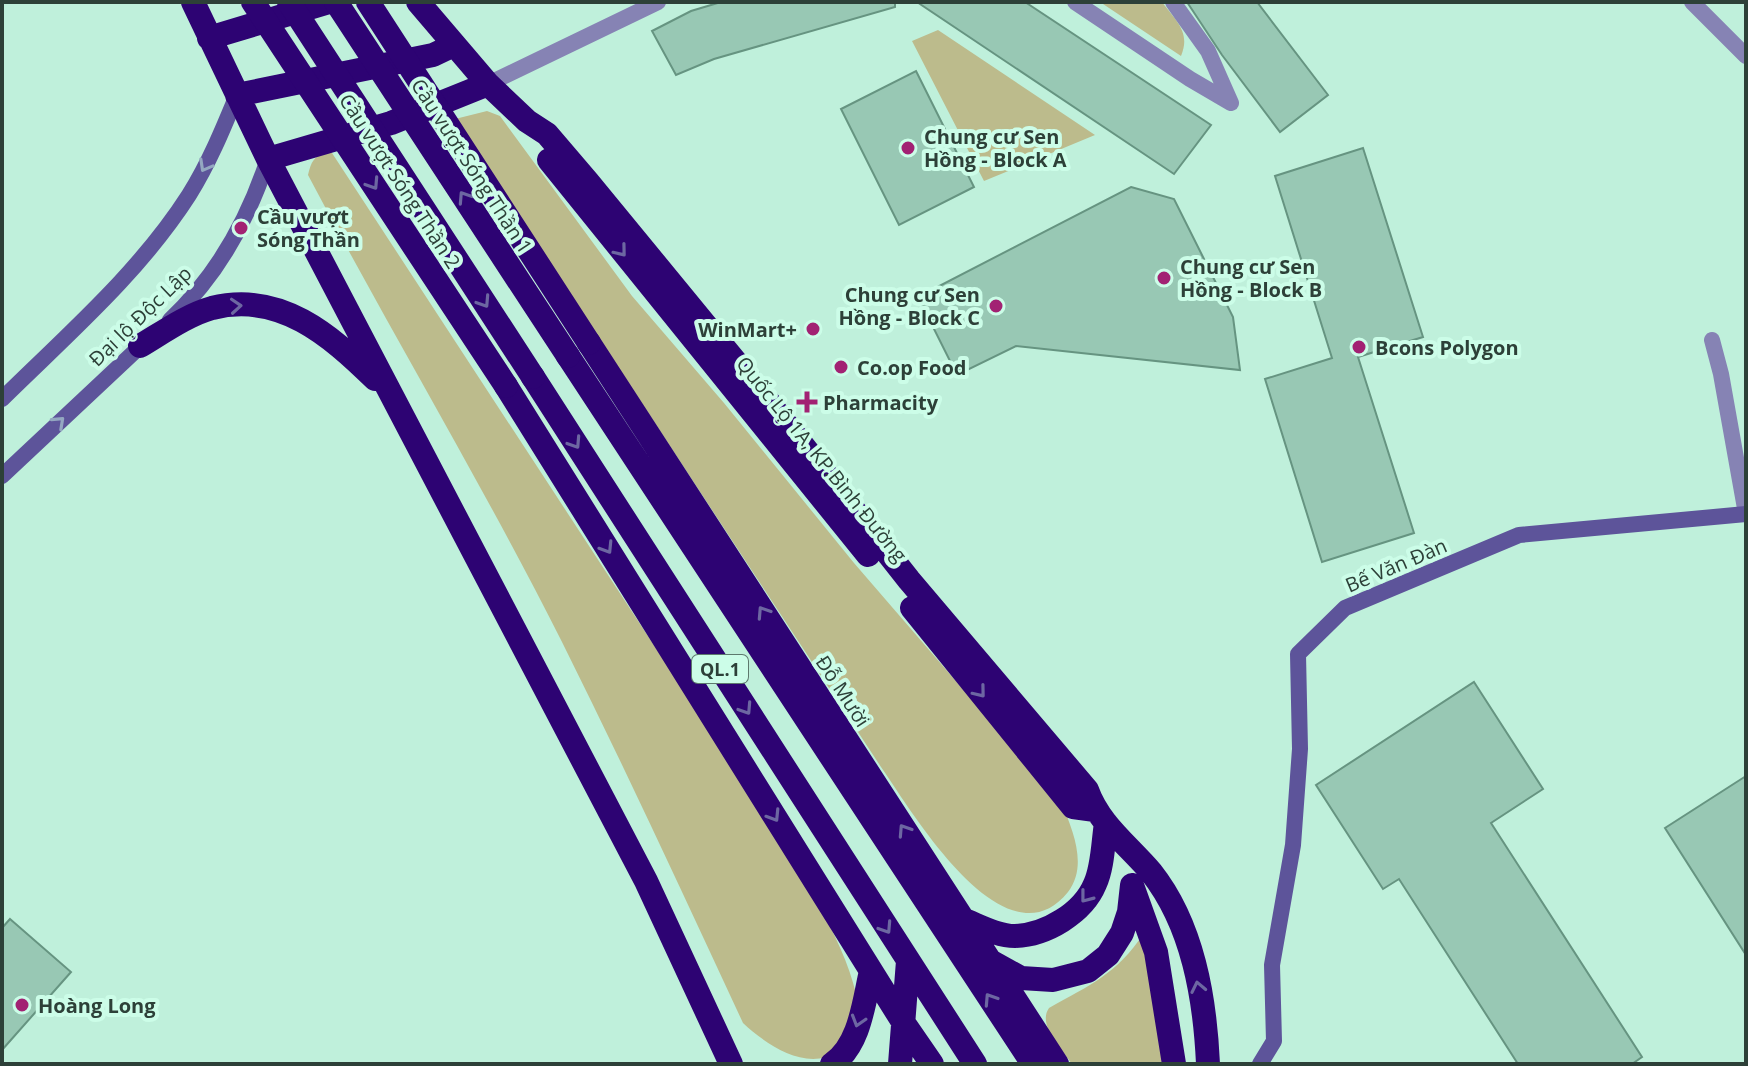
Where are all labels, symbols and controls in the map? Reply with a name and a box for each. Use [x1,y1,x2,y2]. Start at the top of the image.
street label: Cầu vượt Sóng Thần 1 [405,73,539,259]
street label: Cầu vượt Sóng Thần 2 [333,88,467,274]
place label: Chung cư Sen Hồng - Block A [924,123,1067,173]
marker: Chung cư Sen Hồng - Block A [899,139,917,157]
one-way arrow [200,158,215,172]
one-way arrow [363,175,378,190]
one-way arrow [459,192,474,206]
place label: Cầu vượt Sóng Thần [257,203,360,253]
marker: Cầu vượt Sóng Thần [232,219,250,237]
one-way arrow [612,242,626,257]
place label: Chung cư Sen Hồng - Block B [1180,253,1322,303]
street label: Đại lộ Độc Lập [83,260,197,372]
marker: Chung cư Sen Hồng - Block B [1155,269,1173,287]
place label: Chung cư Sen Hồng - Block C [838,281,980,331]
one-way arrow [475,293,490,308]
marker: Chung cư Sen Hồng - Block C [987,297,1005,315]
one-way arrow [230,298,243,315]
place label: WinMart+ [698,316,797,343]
marker: WinMart+ [804,320,822,338]
place label: Bcons Polygon [1375,334,1519,361]
marker: Bcons Polygon [1350,338,1368,356]
street label: Quốc Lộ 1A, KP.Bình Đường [731,351,913,567]
place label: Co.op Food [857,354,966,381]
marker: Co.op Food [832,358,850,376]
place label: Pharmacity [823,389,939,416]
marker: Pharmacity [798,393,816,411]
one-way arrow [50,417,64,432]
one-way arrow [566,434,581,449]
street label: Bế Văn Đàn [1341,532,1451,598]
one-way arrow [597,539,612,553]
one-way arrow [757,606,772,621]
street label: Đỗ Mười [810,650,876,732]
road number: QL.1 [692,655,748,683]
one-way arrow [970,683,984,698]
one-way arrow [736,700,751,715]
one-way arrow [764,807,779,821]
one-way arrow [899,824,914,839]
one-way arrow [1081,888,1095,903]
one-way arrow [877,919,892,933]
one-way arrow [1190,981,1207,994]
place label: Hoàng Long [38,992,156,1019]
one-way arrow [985,993,1000,1007]
marker: Hoàng Long [13,996,31,1014]
one-way arrow [852,1014,868,1028]

